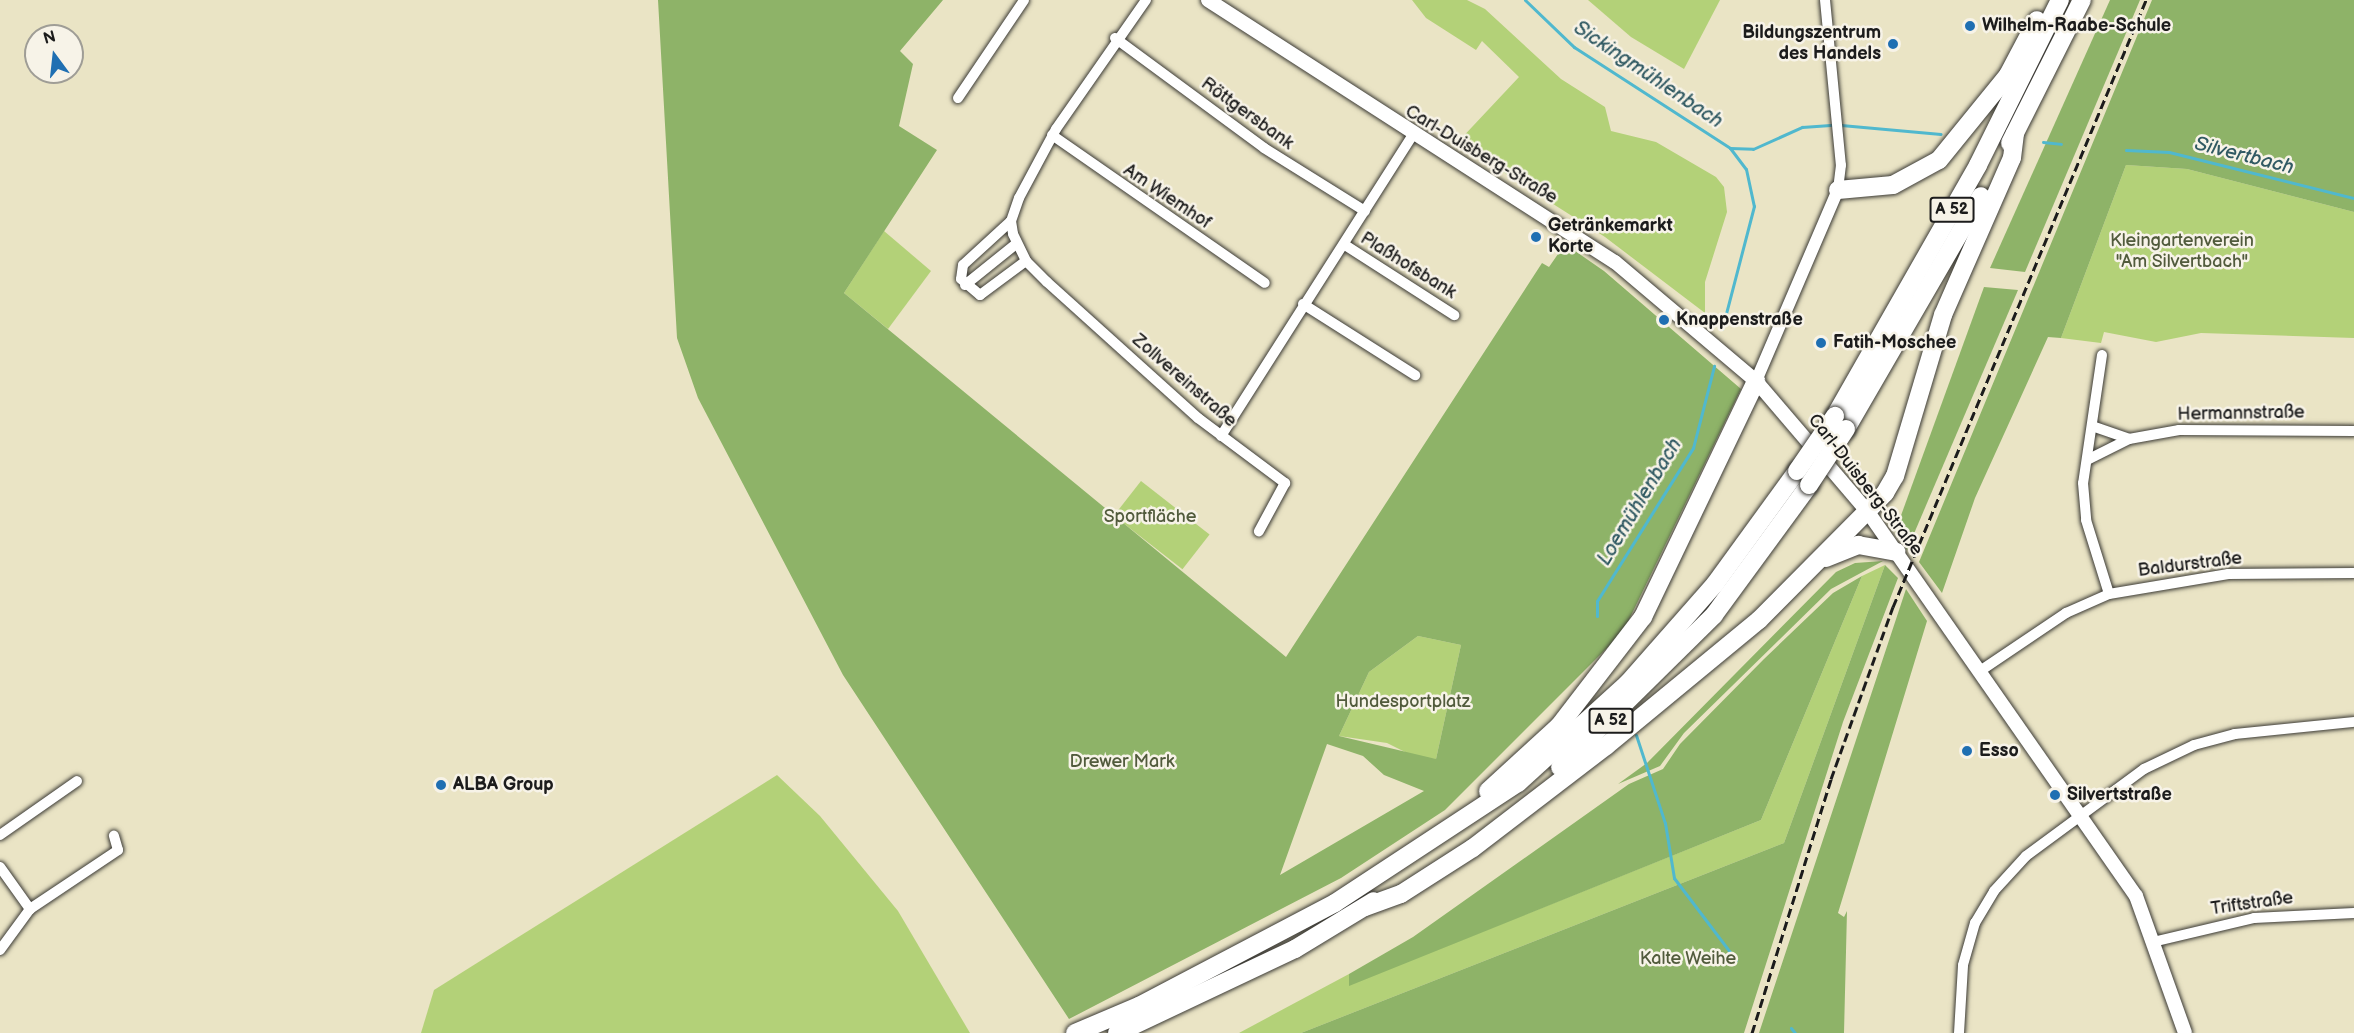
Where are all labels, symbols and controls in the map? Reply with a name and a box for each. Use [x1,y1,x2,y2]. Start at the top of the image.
place label: Wilhelm-Raabe-Schule [1982,15,2171,37]
water label: Sickingmühlenbach [1569,16,1727,134]
marker: Wilhelm-Raabe-Schule [1963,19,1977,33]
place label: Bildungszentrum des Handels [1742,23,1881,66]
north arrow [24,24,84,84]
text: N [41,27,58,49]
marker: Bildungszentrum des Handels [1886,37,1900,51]
street label: Röttgersbank [1197,73,1297,155]
street label: Carl-Duisberg-Straße [1401,101,1561,209]
water label: Silvertbach [2192,132,2296,180]
street label: Am Wiemhof [1119,160,1215,234]
road number: A 52 [1930,197,1974,223]
place label: Getränkemarkt Korte [1548,216,1673,258]
street label: Plaßhofsbank [1356,228,1460,304]
marker: Getränkemarkt Korte [1529,230,1543,244]
park label: Kleingartenverein "Am Silvertbach" [2110,231,2254,274]
place label: Knappenstraße [1676,309,1803,331]
marker: Knappenstraße [1657,313,1671,327]
street label: Zollvereinstraße [1127,330,1241,432]
place label: Fatih-Moschee [1833,332,1956,354]
marker: Fatih-Moschee [1814,336,1828,350]
street label: Hermannstraße [2177,402,2305,426]
street label: Carl-Duisberg-Straße [1803,410,1927,560]
water label: Loemühlenbach [1593,434,1687,570]
park label: Sportfläche [1104,506,1196,528]
street label: Baldurstraße [2137,548,2243,582]
park label: Hundesportplatz [1336,691,1470,713]
road number: A 52 [1588,708,1634,734]
place label: Esso [1979,740,2019,762]
marker: Esso [1960,744,1974,758]
park label: Drewer Mark [1070,751,1174,773]
place label: ALBA Group [453,774,554,796]
marker: ALBA Group [434,778,448,792]
place label: Silvertstraße [2067,784,2172,806]
marker: Silvertstraße [2048,788,2062,802]
street label: Triftstraße [2209,888,2295,920]
park label: Kalte Weihe [1639,948,1737,970]

